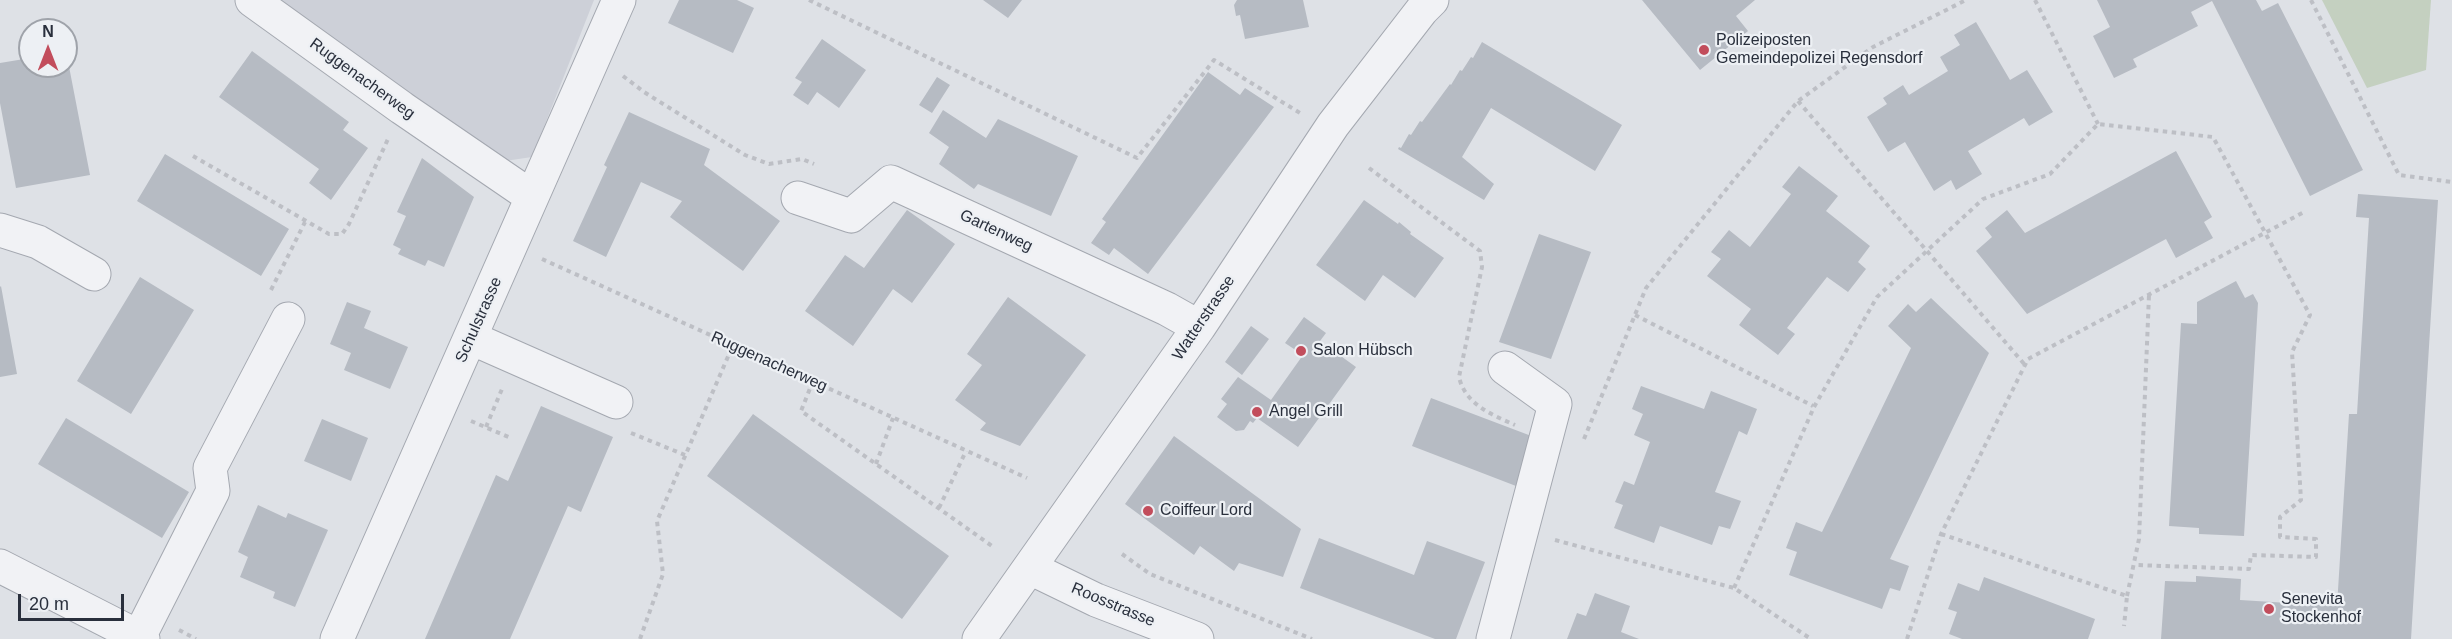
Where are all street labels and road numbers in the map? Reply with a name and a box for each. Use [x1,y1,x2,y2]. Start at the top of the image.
street label: Ruggenacherweg [306,34,418,124]
street label: Gartenweg [956,206,1036,256]
street label: Watterstrasse [1169,272,1239,364]
street label: Schulstrasse [452,274,506,366]
street label: Ruggenacherweg [708,328,830,396]
street label: Roosstrasse [1068,579,1158,631]

